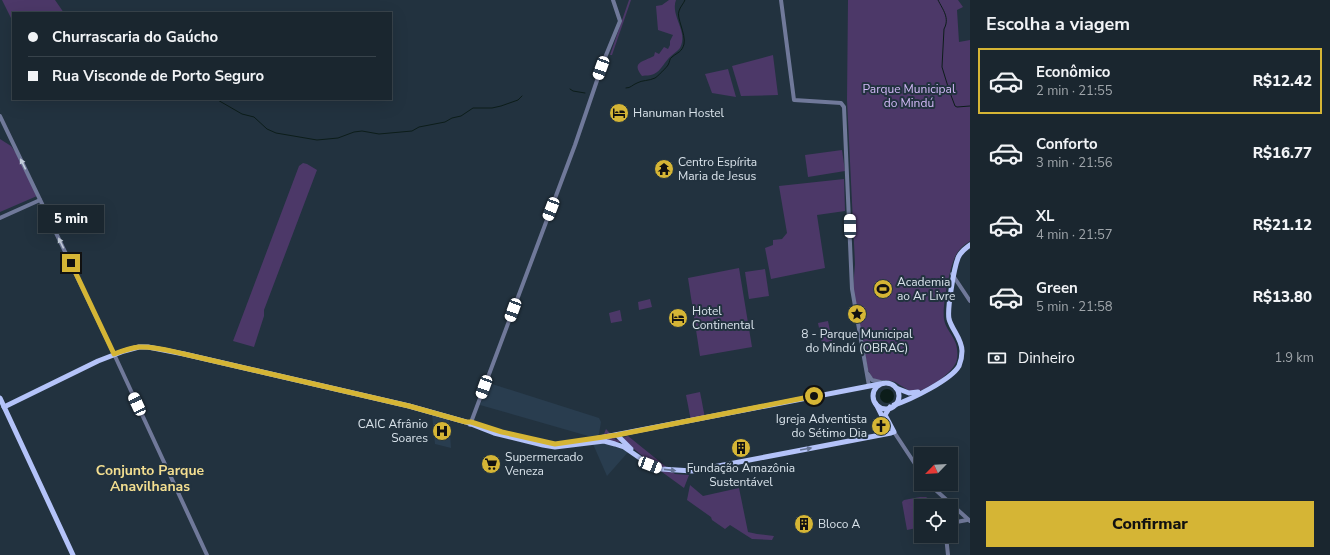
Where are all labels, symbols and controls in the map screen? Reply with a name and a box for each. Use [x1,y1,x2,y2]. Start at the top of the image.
text: Escolha a viagem [986,12,1130,36]
text: Churrascaria do Gaúcho [52,27,218,47]
car [591,55,611,81]
text: Econômico [1036,62,1110,82]
icon: car [988,63,1024,99]
text: Rua Visconde de Porto Seguro [52,66,264,86]
text: R$12.42 [1253,71,1312,91]
park label: Parque Municipal do Mindú [863,81,956,111]
text: 2 min · 21:55 [1036,82,1112,100]
hotel icon: Hanuman Hostel [608,102,630,124]
place label: Hanuman Hostel [633,105,725,121]
text: Conforto [1036,134,1098,154]
icon: car [988,135,1024,171]
text: R$16.77 [1253,143,1312,163]
place label: Centro Espírita Maria de Jesus [678,154,757,184]
text: 3 min · 21:56 [1036,154,1112,172]
temple icon: Centro Espírita Maria de Jesus [653,158,675,180]
one-way arrow [20,159,26,170]
car [541,196,561,222]
callout: 5 min [38,205,104,233]
text: XL [1036,206,1055,226]
icon: car [988,207,1024,243]
text: 5 min [54,210,88,228]
car [844,214,856,238]
text: R$21.12 [1253,215,1312,235]
text: 4 min · 21:57 [1036,226,1112,244]
one-way arrow [58,237,64,249]
route end [62,254,80,272]
place label: Academia ao Ar Livre [897,274,955,304]
sports icon: Academia ao Ar Livre [872,278,894,300]
text: Green [1036,278,1078,298]
icon: car [988,279,1024,315]
text: R$13.80 [1253,287,1312,307]
car [503,297,523,323]
text: 5 min · 21:58 [1036,298,1112,316]
place label: Hotel Continental [692,303,755,333]
place icon: 8 - Parque Municipal do Mindú (OBRAC) [846,303,868,325]
hotel icon: Hotel Continental [667,307,689,329]
place label: 8 - Parque Municipal do Mindú (OBRAC) [801,326,913,356]
icon: cash [986,347,1008,369]
text: Dinheiro [1018,348,1075,368]
text: 1.9 km [1274,349,1314,367]
car [474,374,494,400]
route start [805,387,823,405]
car [126,391,148,417]
place label: Igreja Adventista do Sétimo Dia [776,411,867,441]
church icon: Igreja Adventista do Sétimo Dia [870,415,892,437]
place label: CAIC Afrânio Soares [358,416,428,446]
hospital icon: CAIC Afrânio Soares [431,420,453,442]
building icon: Fundação Amazônia Sustentável [730,437,752,459]
one-way arrow [799,446,812,452]
north arrow [914,447,958,491]
map controls [914,447,958,543]
place label: Supermercado Veneza [504,449,584,479]
supermarket icon: Supermercado Veneza [480,453,502,475]
car [637,455,663,475]
place label: Fundação Amazônia Sustentável [687,460,795,490]
district label: Conjunto Parque Anavilhanas [96,461,205,496]
one-way arrow [664,466,677,473]
button: locate [914,499,958,543]
button: Confirmar [986,501,1314,547]
building icon: Bloco A [793,513,815,535]
place label: Bloco A [818,516,860,532]

